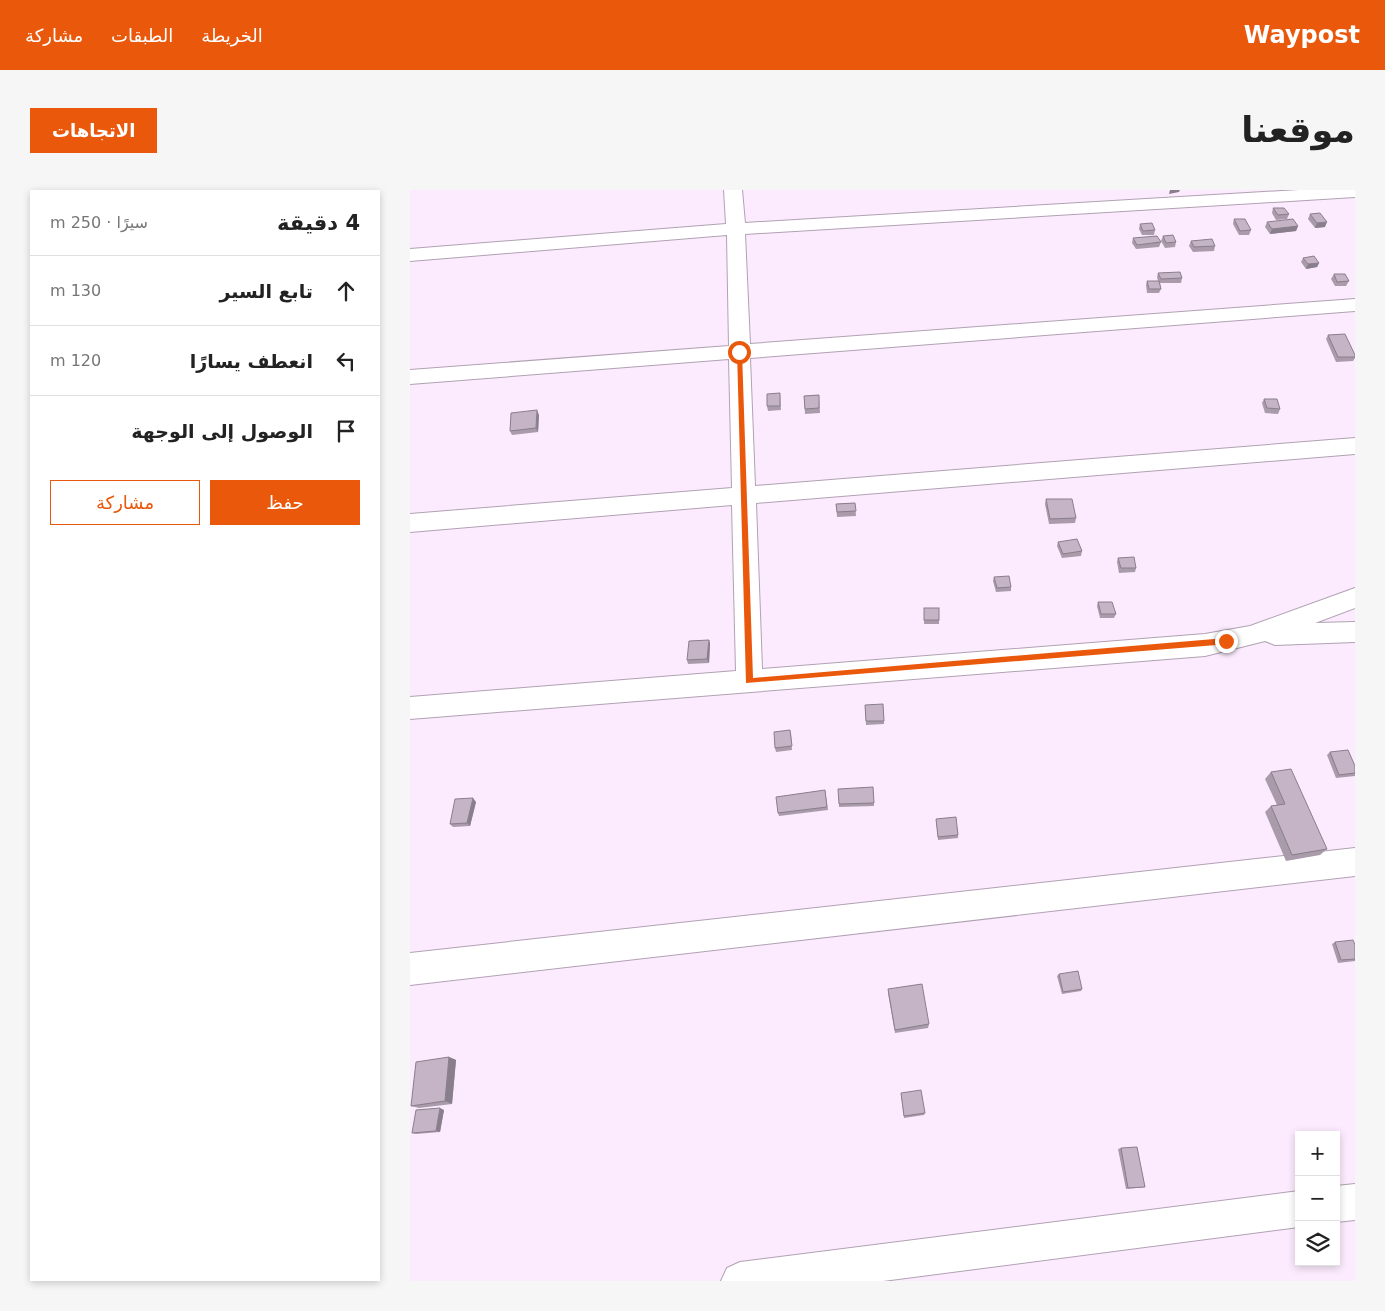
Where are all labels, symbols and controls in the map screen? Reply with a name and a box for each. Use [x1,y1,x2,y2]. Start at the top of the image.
text: Waypost [1244,21,1360,49]
text: مشاركة [25,25,83,46]
text: الطبقات [111,25,173,46]
text: الخريطة [201,25,263,46]
button: الاتجاهات [30,108,157,153]
text: موقعنا [1241,110,1355,150]
text: 4 دقيقة [277,211,360,235]
text: سيرًا · 250 m [50,213,148,232]
icon: ahead [332,277,360,305]
text: تابع السير [219,280,313,302]
text: 130 m [50,281,101,300]
route start [728,341,751,364]
icon: left [332,347,360,375]
text: انعطف يسارًا [190,350,313,372]
text: 120 m [50,351,101,370]
icon: arrive [332,417,360,445]
text: الوصول إلى الوجهة [131,420,313,442]
button: مشاركة [50,480,200,525]
button: حفظ [210,480,360,525]
route end [1215,630,1238,653]
map controls [1295,1131,1340,1266]
button: + [1295,1131,1340,1176]
button: − [1295,1176,1340,1221]
button: layers [1295,1221,1340,1266]

